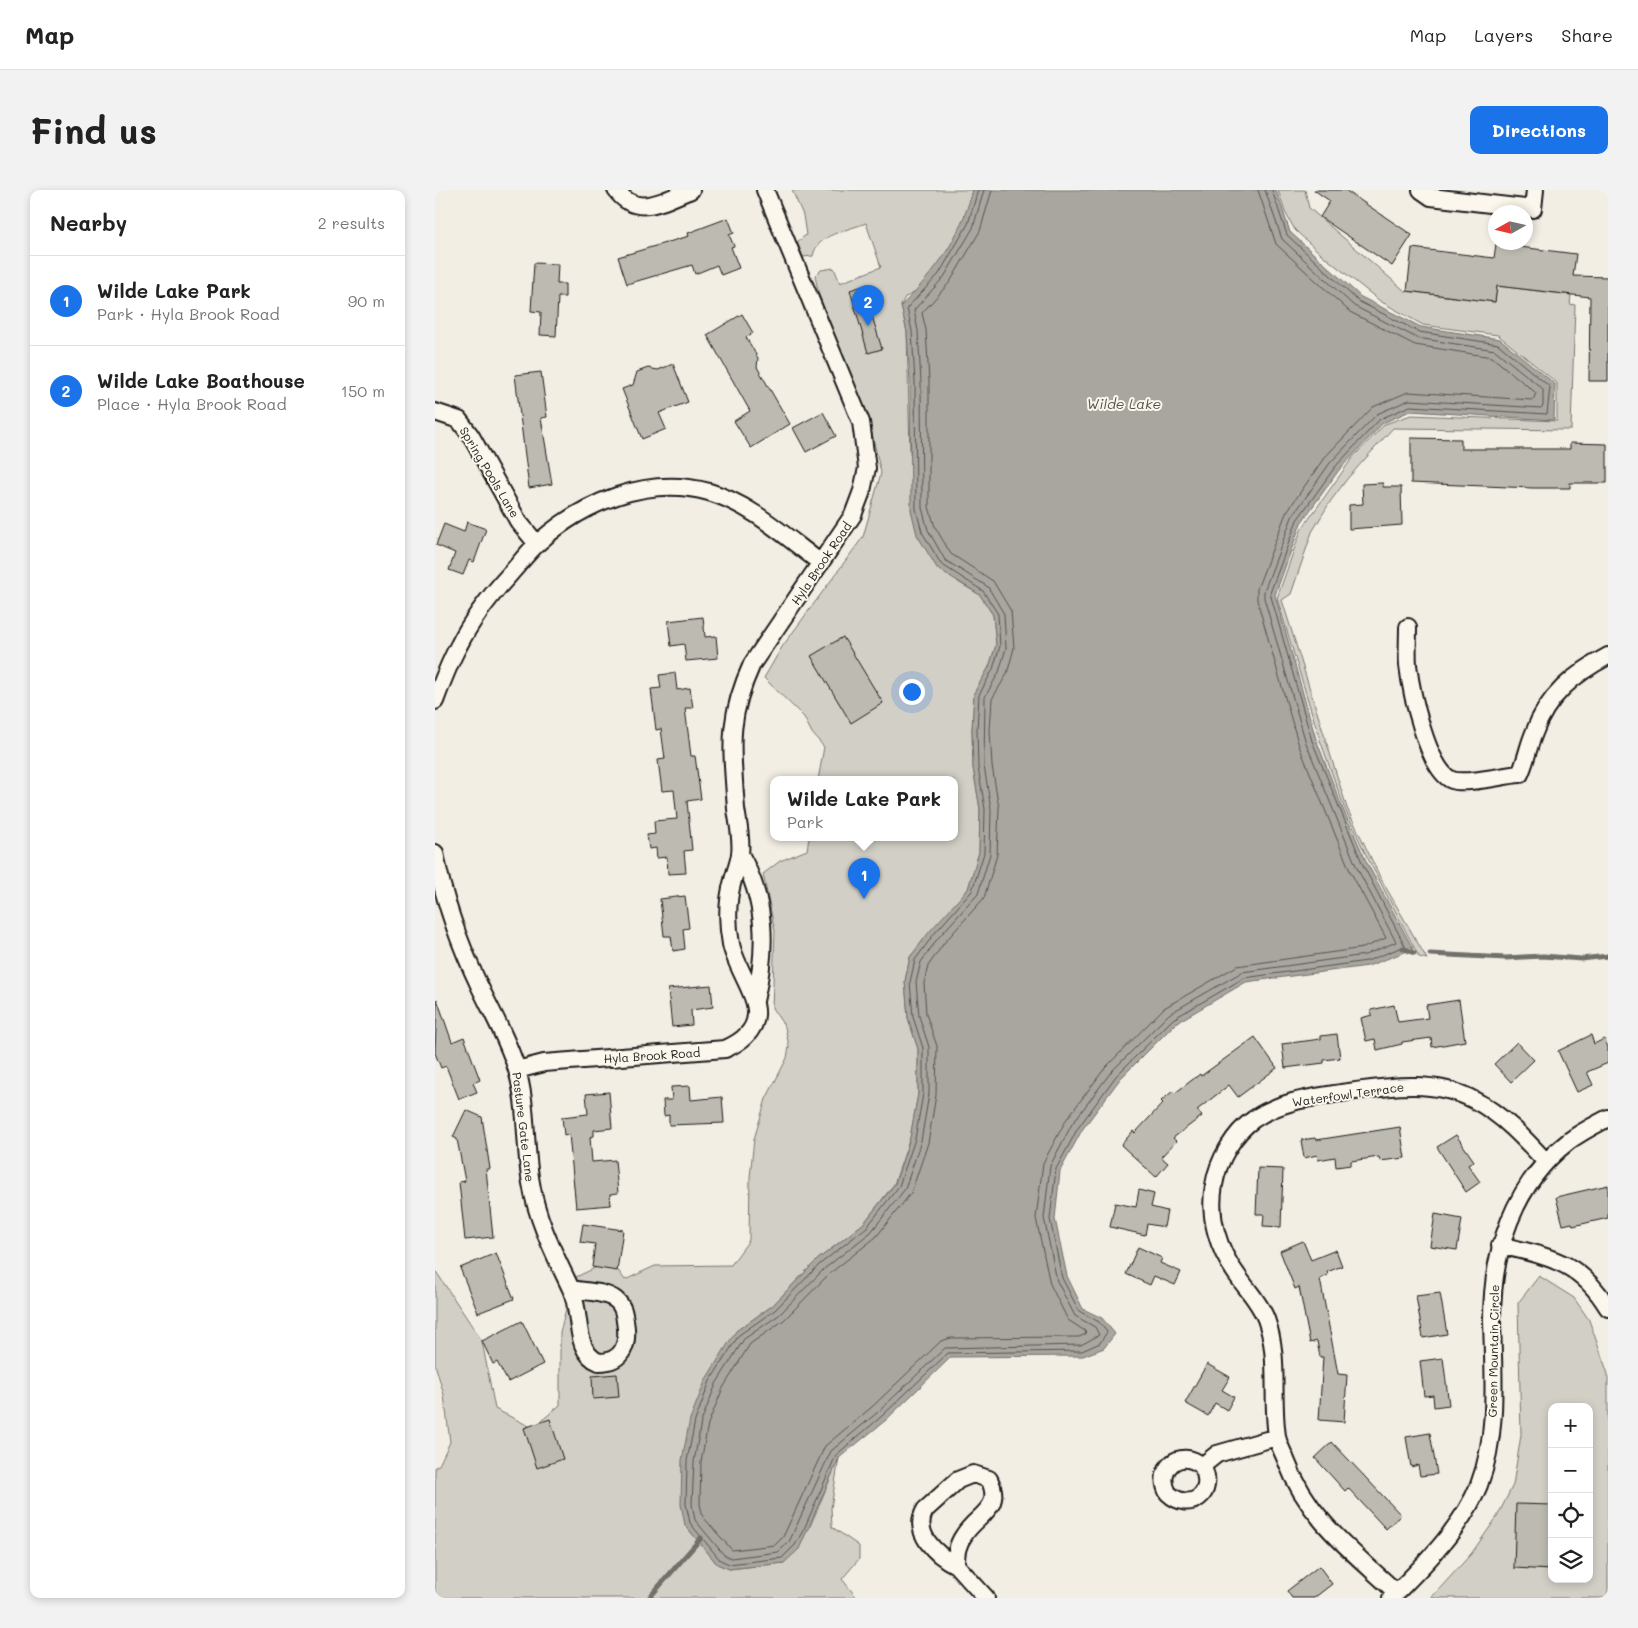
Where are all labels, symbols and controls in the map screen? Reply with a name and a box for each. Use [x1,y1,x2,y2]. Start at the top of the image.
text: Map [25,19,74,50]
text: Map [1410,23,1446,47]
text: Layers [1474,23,1533,47]
text: Share [1561,23,1613,47]
button: Directions [1470,106,1608,154]
text: Find us [30,107,157,153]
north arrow [1488,205,1533,250]
text: Nearby [50,209,127,236]
text: 2 results [318,212,385,233]
text: Wilde Lake Park [97,278,251,303]
pin: 2 [852,285,884,326]
text: 1 [62,290,70,311]
text: 90 m [348,290,385,311]
text: Park · Hyla Brook Road [97,303,280,324]
text: Wilde Lake Boathouse [97,368,305,393]
text: 2 [62,380,70,401]
text: 150 m [341,380,385,401]
text: Place · Hyla Brook Road [97,393,287,414]
water label: Wilde Lake [1087,394,1161,413]
street label: Spring Pools Lane [457,424,523,520]
street label: Hyla Brook Road [787,518,855,608]
your location [899,679,925,705]
popup [770,776,958,841]
text: Wilde Lake Park [787,786,941,811]
text: Park [787,811,823,832]
pin: 1 [848,858,880,899]
street label: Hyla Brook Road [603,1044,701,1066]
street label: Pasture Gate Lane [509,1071,539,1183]
street label: Waterfowl Terrace [1291,1078,1405,1110]
street label: Green Mountain Circle [1484,1284,1502,1418]
map controls [1548,1403,1593,1583]
button: + [1548,1403,1593,1448]
button: − [1548,1448,1593,1493]
button: locate [1548,1493,1593,1538]
button: layers [1548,1538,1593,1583]

